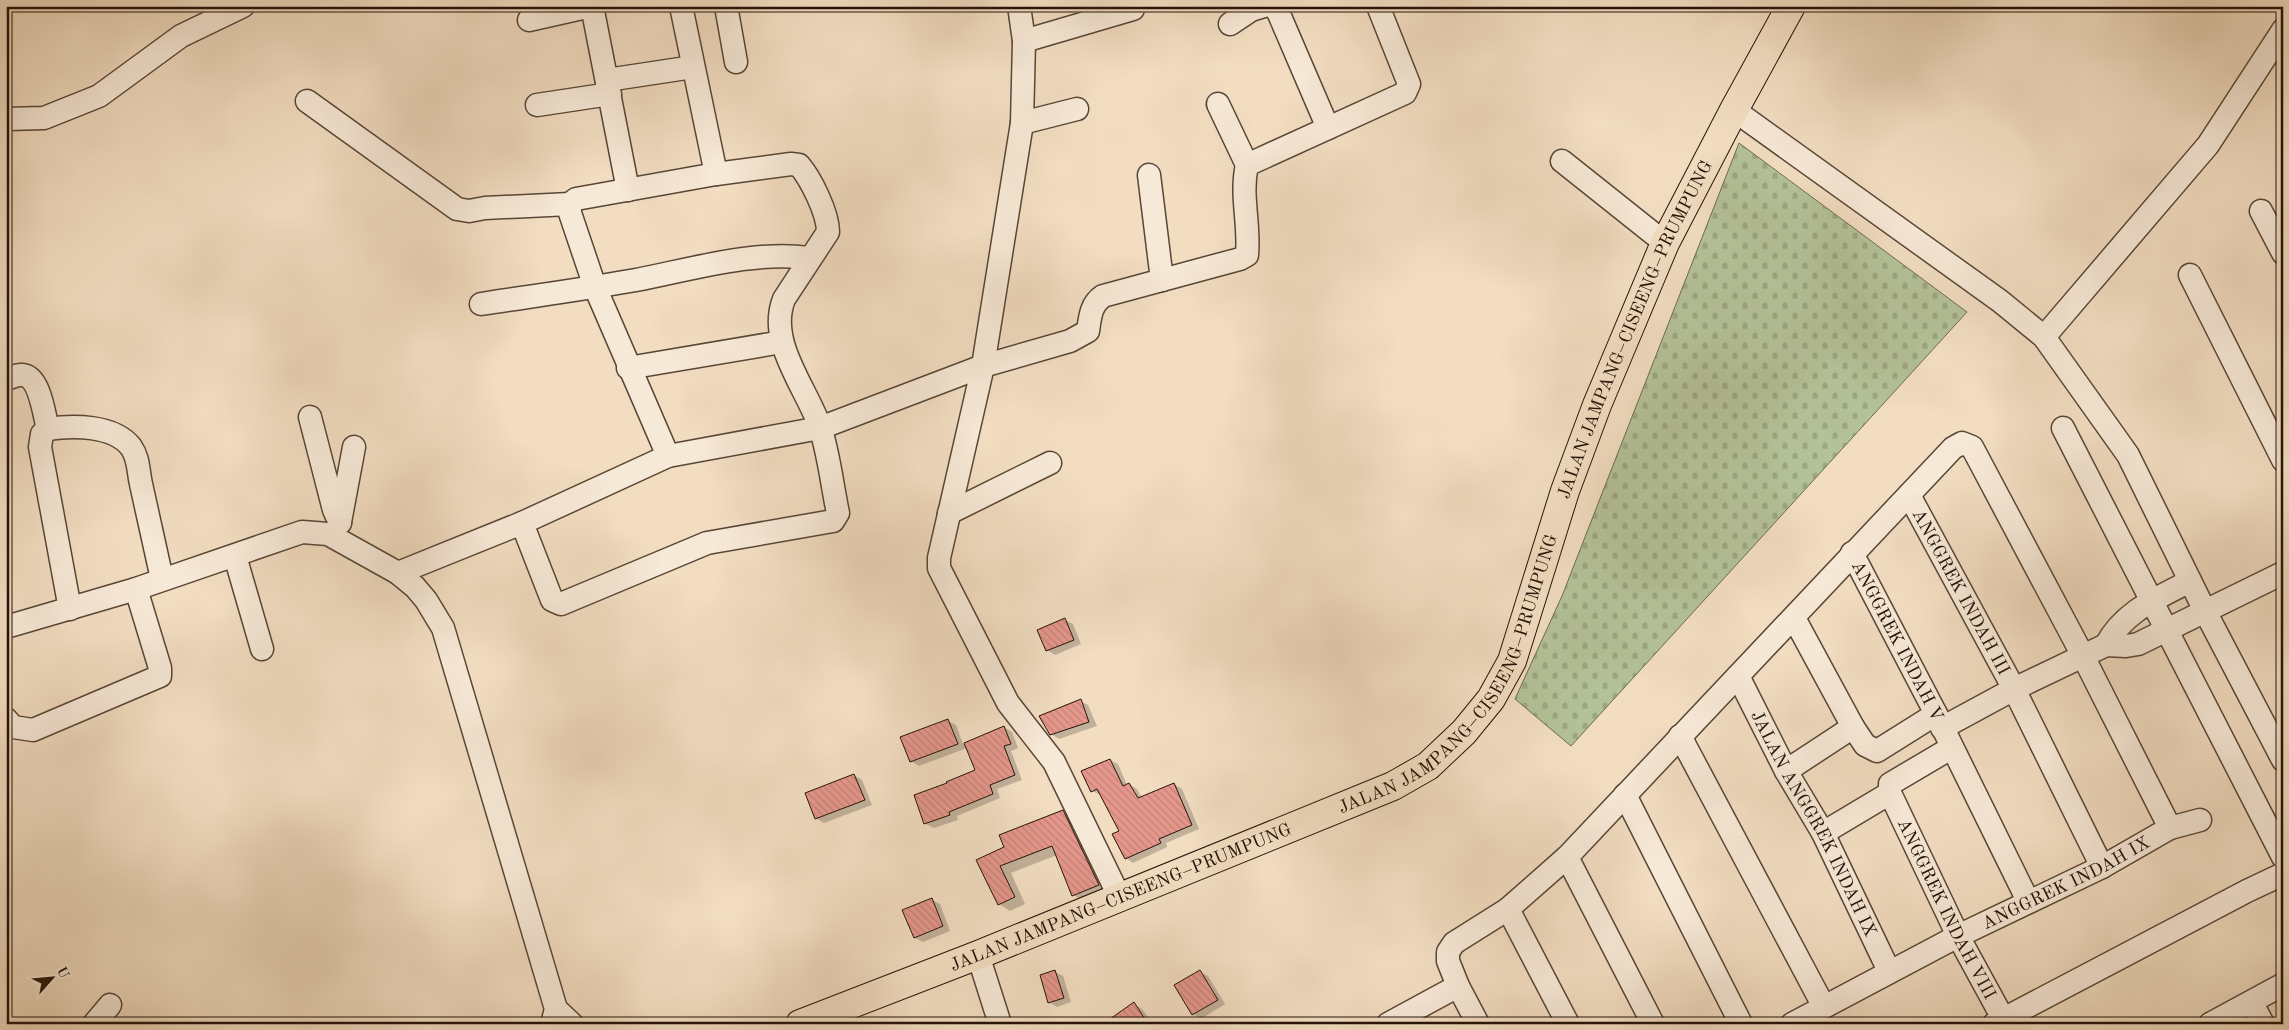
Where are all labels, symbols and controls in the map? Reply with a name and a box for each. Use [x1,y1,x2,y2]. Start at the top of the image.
street label: JALAN JAMPANG–CISEENG–PRUMPUNG [1555,158,1716,501]
street label: ANGGREK INDAH III [1908,506,2013,678]
street label: JALAN JAMPANG–CISEENG–PRUMPUNG [1336,532,1561,817]
street label: ANGGREK INDAH V [1848,558,1946,725]
street label: JALAN ANGGREK INDAH IX [1747,708,1879,940]
street label: ANGGREK INDAH VIII [1894,816,1999,1003]
street label: JALAN JAMPANG–CISEENG–PRUMPUNG [948,820,1294,975]
street label: ANGGREK INDAH IX [1979,833,2153,933]
north arrow [28,952,78,1002]
text: U [54,964,71,981]

